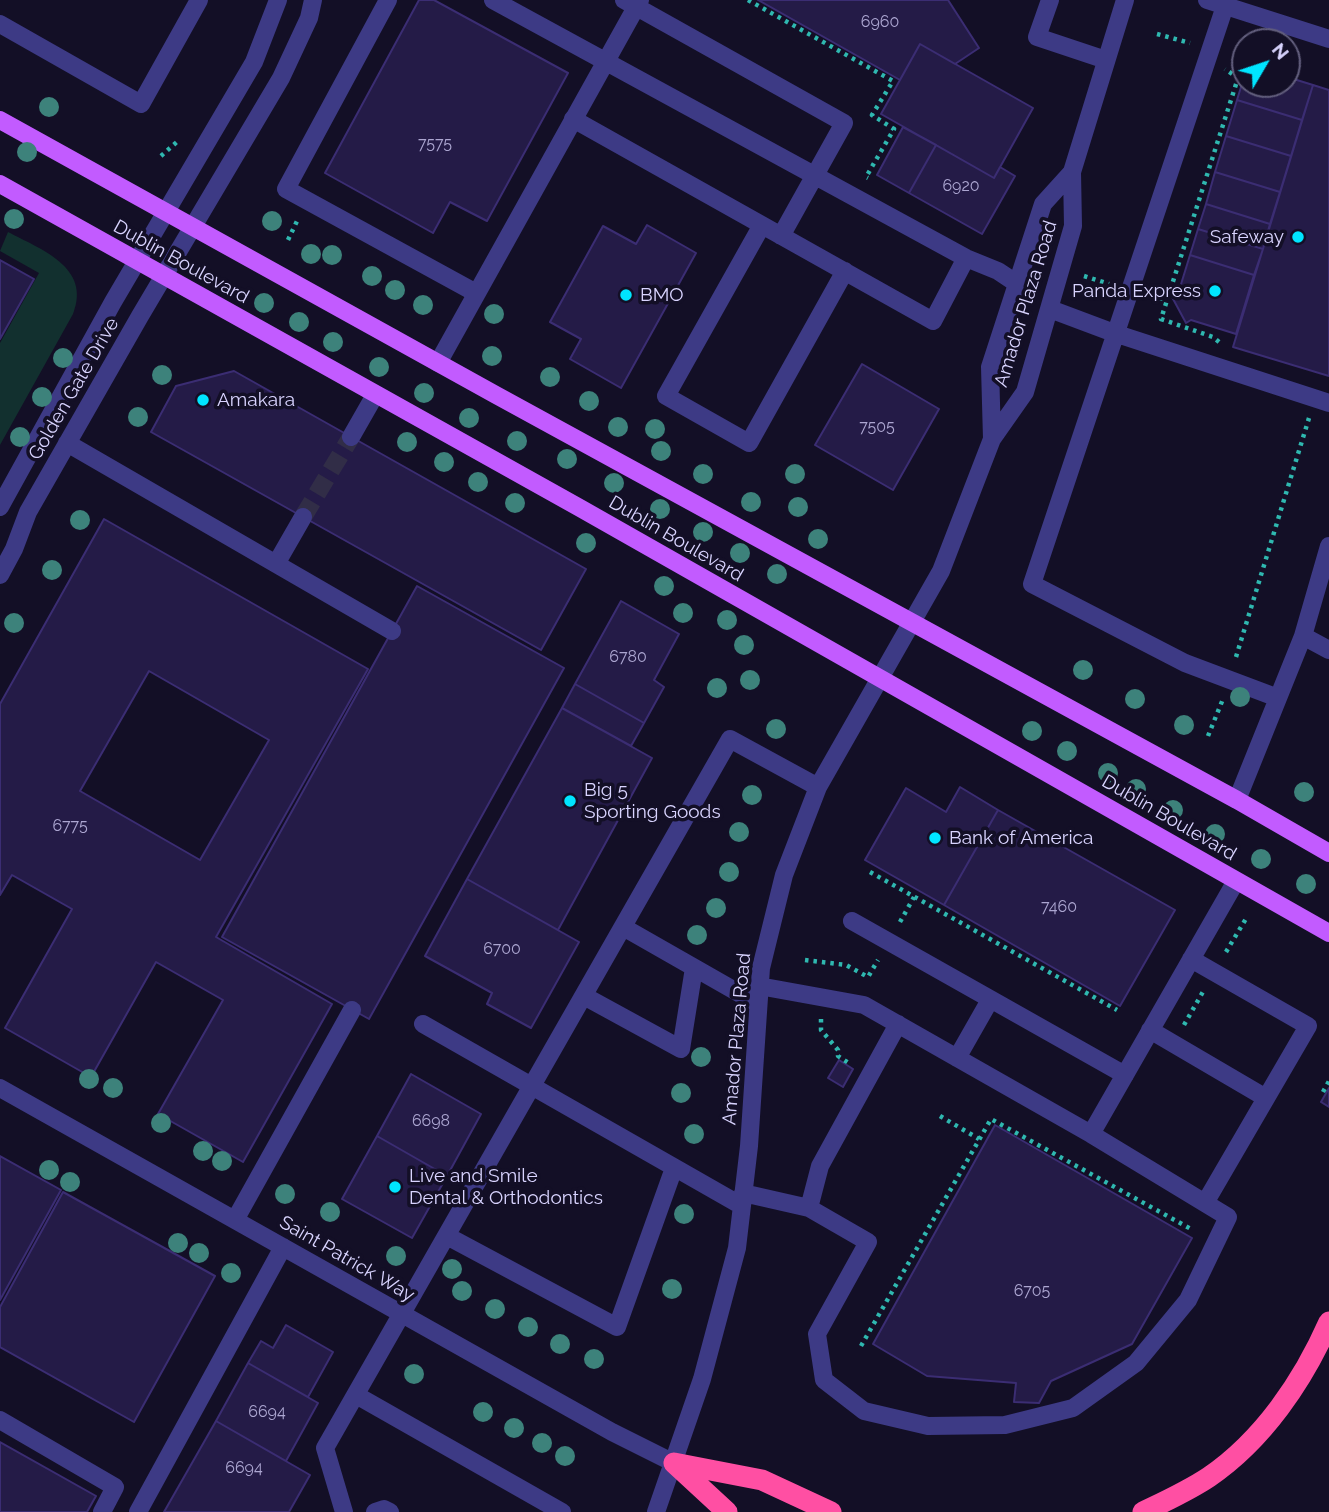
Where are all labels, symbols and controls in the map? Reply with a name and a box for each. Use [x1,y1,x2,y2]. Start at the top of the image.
house number: 6960 [861,12,899,32]
north arrow [1231,28,1301,98]
text: N [1268,38,1294,64]
house number: 7575 [418,134,452,154]
house number: 6920 [942,176,980,196]
street label: Dublin Boulevard [109,215,253,309]
street label: Amador Plaza Road [990,218,1062,390]
place label: Safeway [1210,226,1284,248]
marker: Safeway [1290,229,1306,245]
place label: Panda Express [1072,280,1201,302]
marker: Panda Express [1207,283,1223,299]
place label: BMO [640,284,684,306]
marker: BMO [618,287,634,303]
street label: Golden Gate Drive [24,314,124,464]
place label: Amakara [217,389,295,411]
marker: Amakara [195,392,211,408]
house number: 7505 [859,417,895,437]
street label: Dublin Boulevard [605,491,747,587]
house number: 6780 [609,647,647,667]
street label: Dublin Boulevard [1098,770,1240,866]
place label: Big 5 Sporting Goods [584,779,721,823]
marker: Big 5 Sporting Goods [562,793,578,809]
house number: 6775 [52,816,88,836]
place label: Bank of America [949,827,1093,849]
marker: Bank of America [927,830,943,846]
house number: 7460 [1041,897,1077,917]
house number: 6700 [483,939,521,959]
street label: Amador Plaza Road [718,952,756,1126]
house number: 6698 [412,1111,450,1131]
place label: Live and Smile Dental & Orthodontics [409,1165,603,1209]
marker: Live and Smile Dental & Orthodontics [387,1179,403,1195]
street label: Saint Patrick Way [276,1211,418,1307]
house number: 6705 [1014,1281,1050,1301]
house number: 6694 [248,1402,286,1422]
house number: 6694 [225,1458,263,1478]

